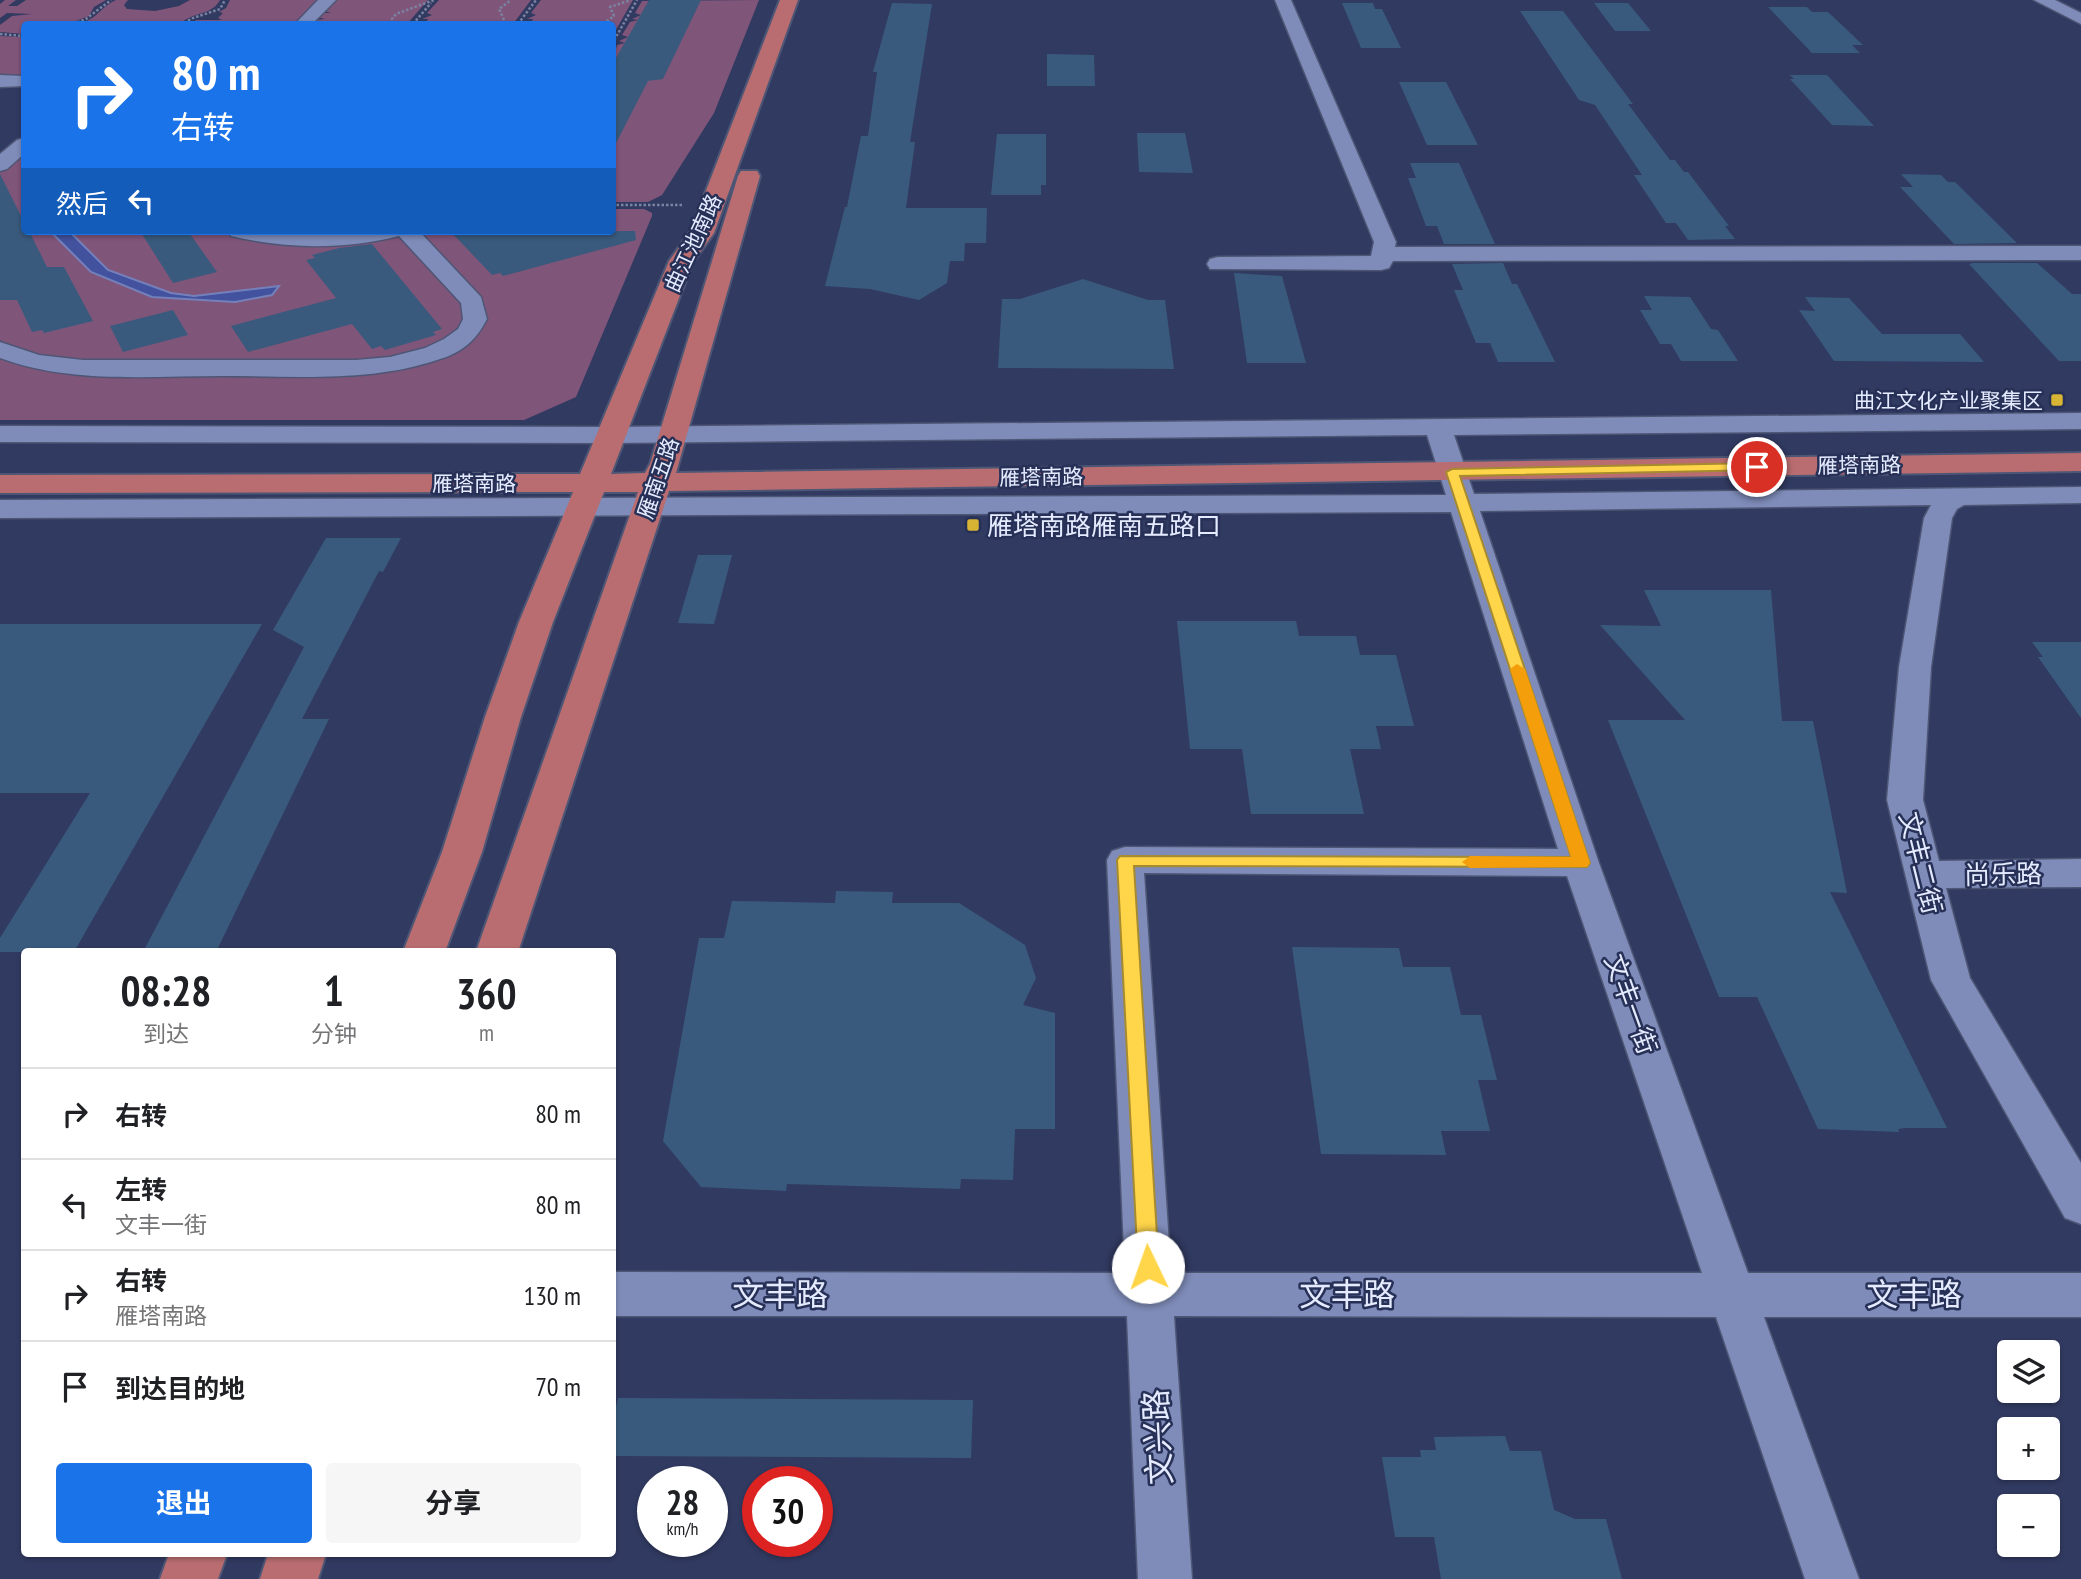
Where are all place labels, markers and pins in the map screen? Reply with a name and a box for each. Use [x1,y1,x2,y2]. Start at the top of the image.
place label: 曲江文化产业聚集区 [1854,387,2043,414]
marker: 曲江文化产业聚集区 [2049,392,2065,408]
pin [1727,437,1787,497]
place label: 雁塔南路雁南五路口 [987,509,1221,542]
marker: 雁塔南路雁南五路口 [965,517,981,533]

